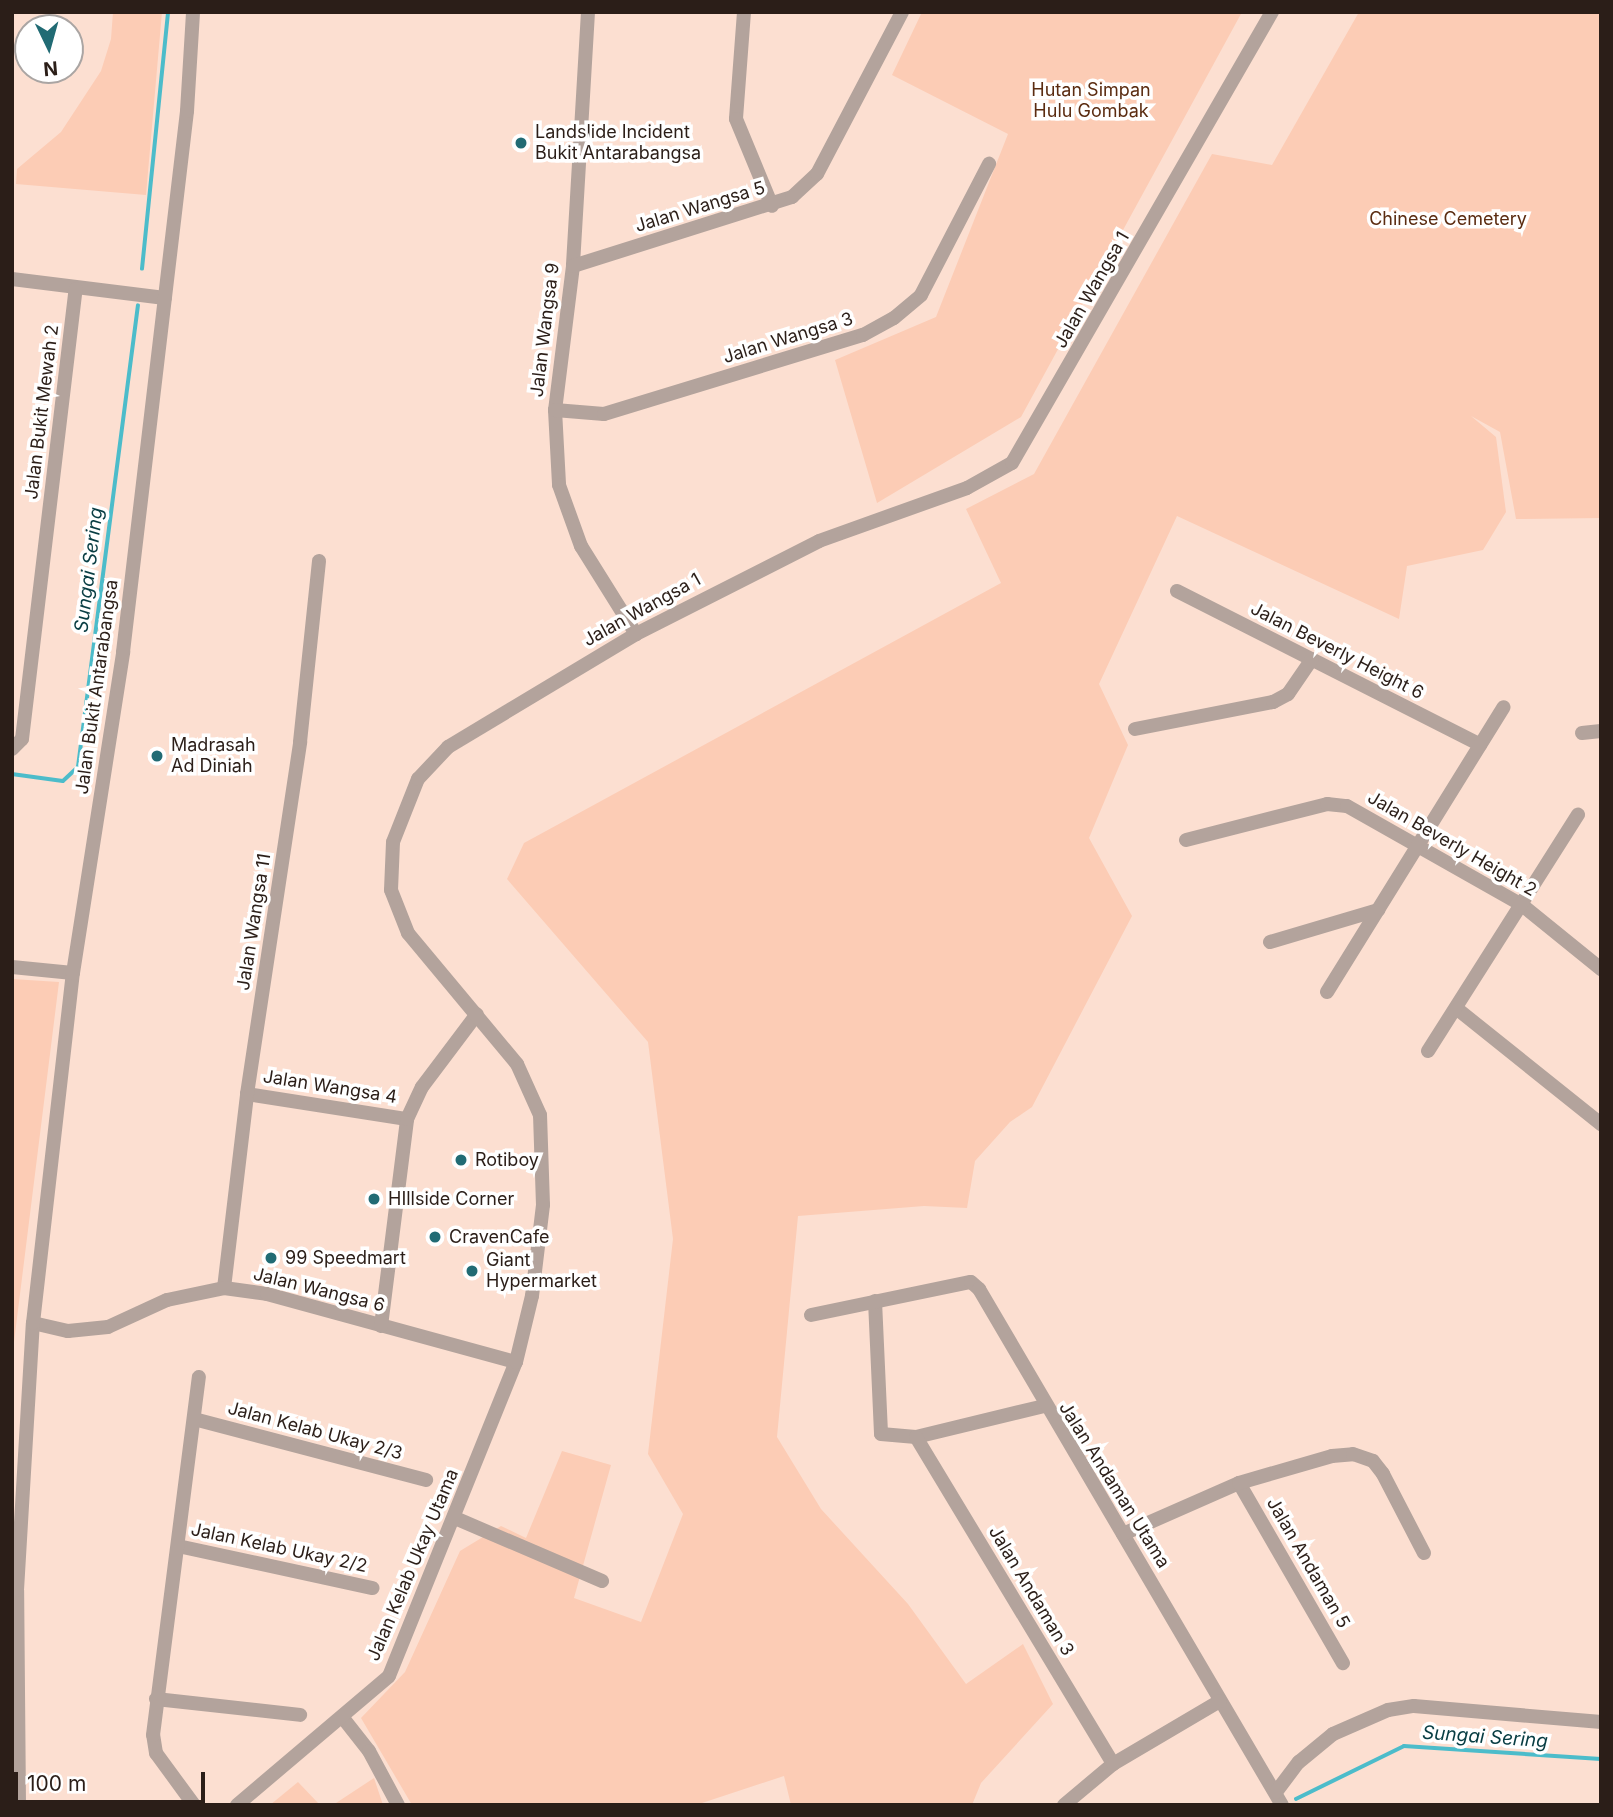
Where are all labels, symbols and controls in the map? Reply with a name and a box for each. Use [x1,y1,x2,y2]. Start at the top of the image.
north arrow [14,14,84,84]
text: N [42,56,59,81]
park label: Hutan Simpan Hulu Gombak [1031,80,1151,122]
place label: Landslide Incident Bukit Antarabangsa [535,122,701,164]
marker: Landslide Incident Bukit Antarabangsa [513,135,529,151]
street label: Jalan Wangsa 5 [632,177,768,237]
park label: Chinese Cemetery [1369,208,1527,230]
street label: Jalan Wangsa 1 [1050,228,1134,352]
street label: Jalan Wangsa 9 [526,262,564,398]
street label: Jalan Wangsa 3 [720,308,856,368]
street label: Jalan Bukit Mewah 2 [21,323,63,501]
water label: Sungai Sering [70,506,108,634]
street label: Jalan Wangsa 1 [579,569,705,651]
street label: Jalan Bukit Antarabangsa [71,578,123,796]
street label: Jalan Beverly Height 6 [1247,598,1427,704]
place label: Madrasah Ad Diniah [171,735,256,778]
marker: Madrasah Ad Diniah [149,748,165,764]
street label: Jalan Beverly Height 2 [1364,787,1540,901]
street label: Jalan Wangsa 11 [233,852,275,992]
street label: Jalan Wangsa 4 [261,1066,399,1108]
place label: Rotiboy [475,1149,539,1171]
marker: Rotiboy [453,1152,469,1168]
place label: HIllside Corner [388,1188,514,1210]
marker: HIllside Corner [366,1191,382,1207]
place label: CravenCafe [449,1226,550,1248]
marker: CravenCafe [427,1229,443,1245]
place label: 99 Speedmart [285,1247,406,1269]
marker: 99 Speedmart [263,1250,279,1266]
place label: Giant Hypermarket [486,1250,597,1292]
street label: Jalan Wangsa 6 [251,1263,387,1317]
marker: Giant Hypermarket [464,1263,480,1279]
street label: Jalan Kelab Ukay 2/3 [225,1397,405,1465]
street label: Jalan Andaman Utama [1054,1398,1174,1572]
street label: Jalan Kelab Ukay Utama [363,1466,463,1664]
street label: Jalan Andaman 5 [1262,1494,1354,1632]
street label: Jalan Kelab Ukay 2/2 [189,1519,369,1577]
street label: Jalan Andaman 3 [984,1522,1078,1660]
water label: Sungai Sering [1421,1721,1549,1753]
scale bar [18,1758,208,1802]
text: 100 m [27,1771,86,1796]

